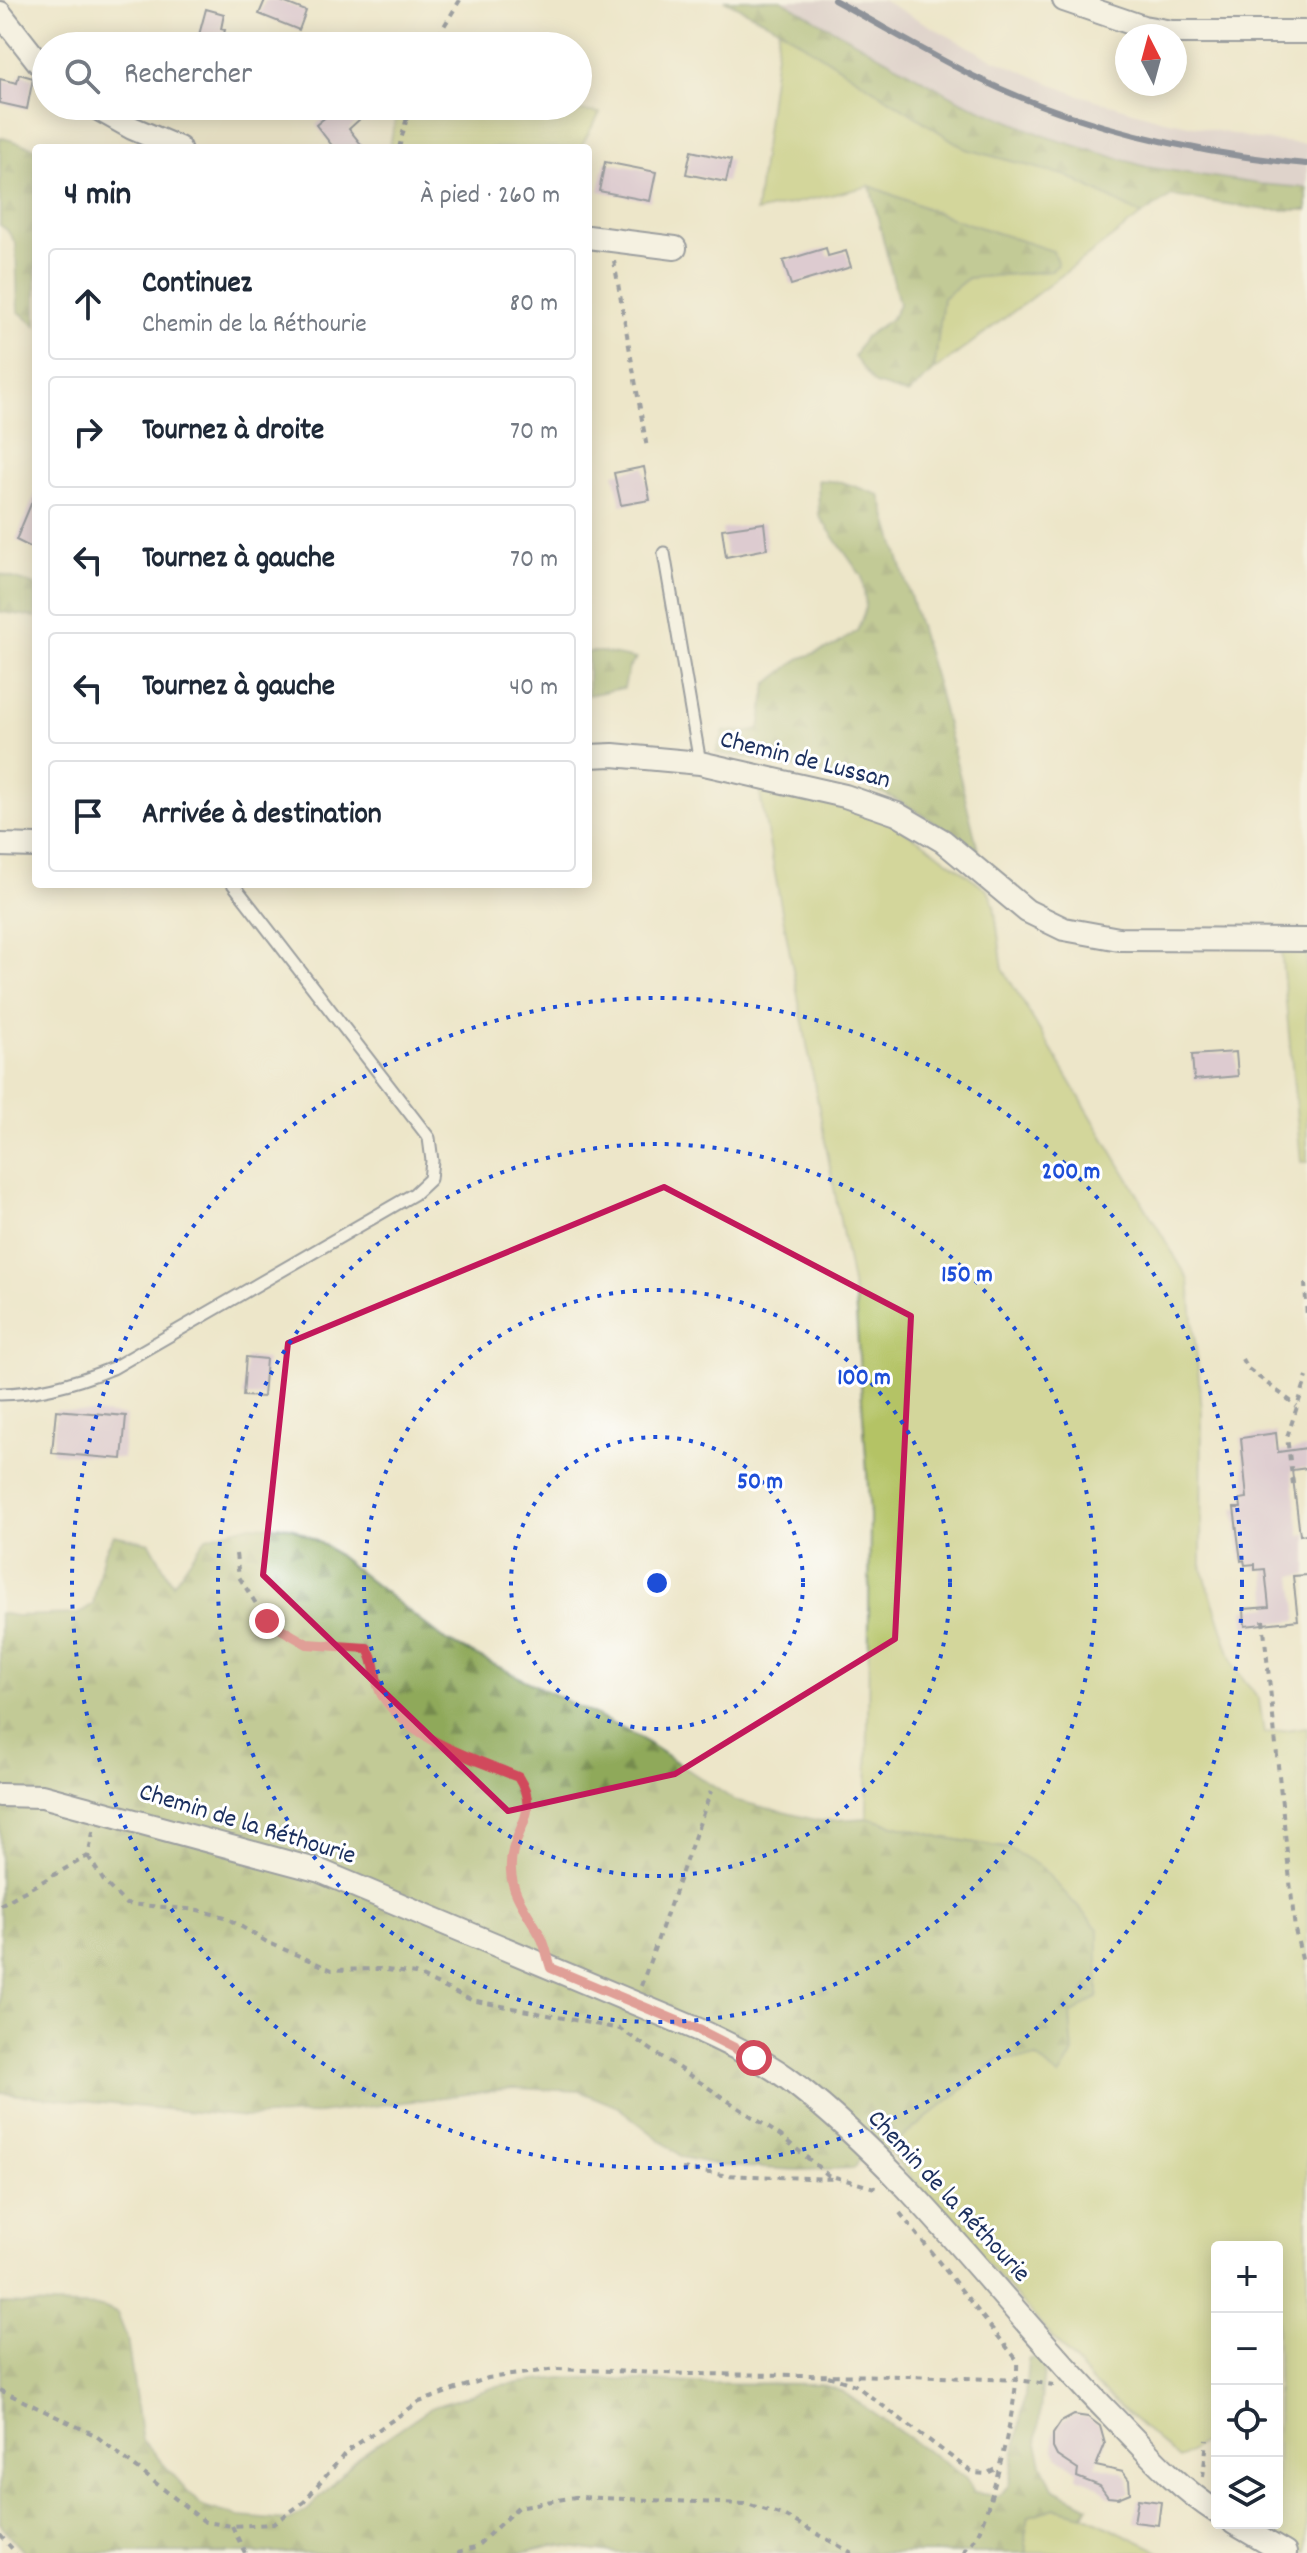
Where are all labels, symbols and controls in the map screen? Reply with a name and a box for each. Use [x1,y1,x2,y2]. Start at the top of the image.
north arrow [1115,24,1187,96]
search box [32,32,592,120]
icon: search [60,54,104,98]
text: Rechercher [124,55,252,98]
text: 4 min [64,172,131,221]
text: À pied · 260 m [420,178,560,215]
text: Continuez [142,264,252,307]
icon: ahead [66,282,110,326]
text: 80 m [510,286,558,323]
text: Chemin de la Réthourie [142,307,367,344]
icon: right [66,410,110,454]
text: Tournez à droite [142,411,324,454]
text: 70 m [510,414,558,451]
icon: left [66,538,110,582]
text: Tournez à gauche [142,539,335,582]
text: 70 m [510,542,558,579]
icon: left [66,666,110,710]
text: Tournez à gauche [142,667,335,710]
text: 40 m [509,670,558,707]
street label: Chemin de Lussan [716,722,894,800]
icon: arrive [66,794,110,838]
text: Arrivée à destination [142,795,382,838]
text: 200 m [1042,1156,1100,1190]
text: 150 m [941,1259,993,1293]
text: 100 m [837,1362,891,1396]
text: 50 m [737,1466,783,1500]
centre of rings [643,1569,671,1597]
route end [249,1603,285,1639]
street label: Chemin de la Réthourie [134,1774,360,1876]
route start [736,2040,772,2076]
street label: Chemin de la Réthourie [858,2102,1038,2292]
map controls [1211,2241,1283,2529]
button: + [1211,2241,1283,2313]
button: − [1211,2313,1283,2385]
button: locate [1211,2385,1283,2457]
button: layers [1211,2457,1283,2529]

